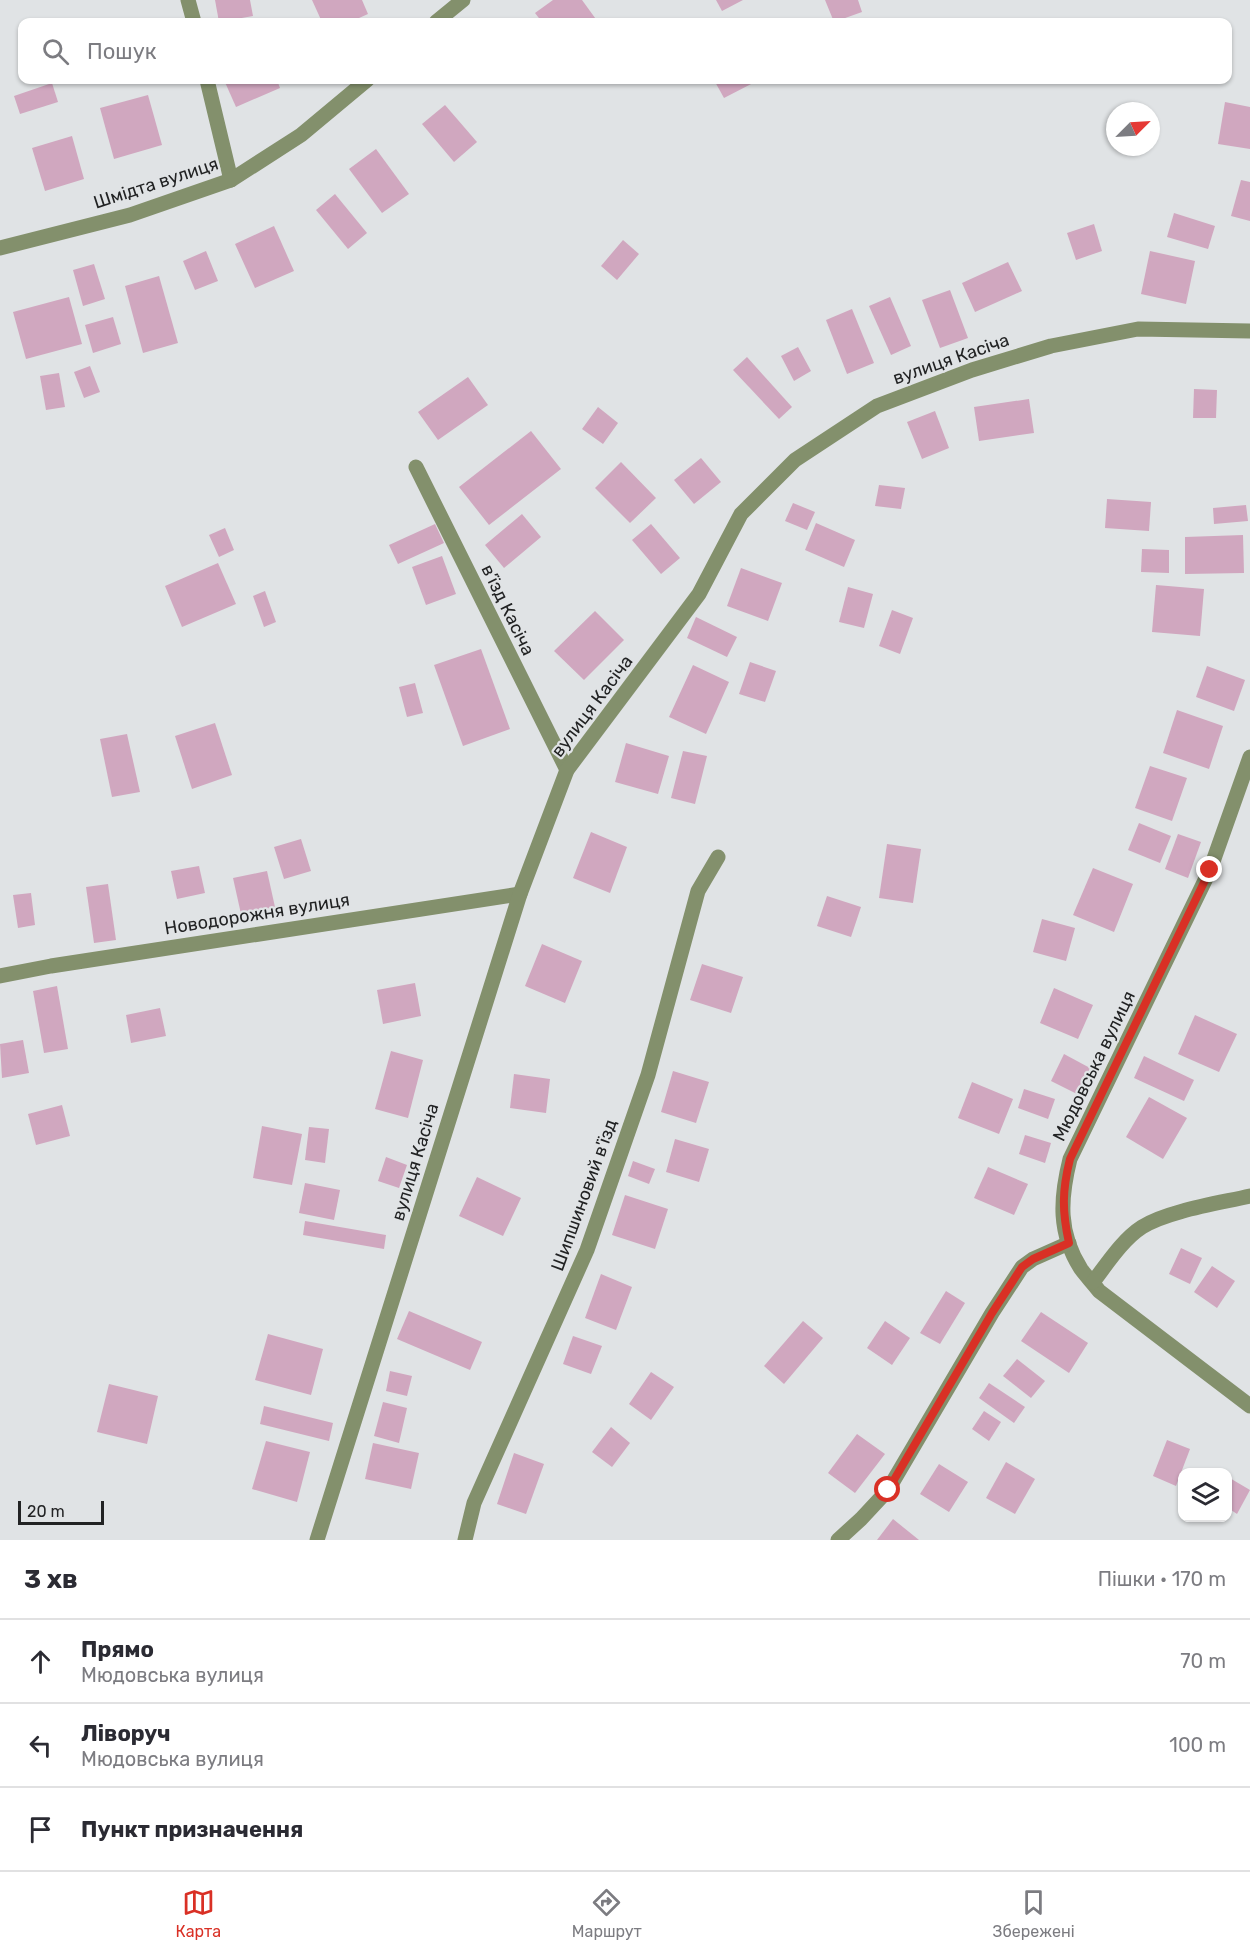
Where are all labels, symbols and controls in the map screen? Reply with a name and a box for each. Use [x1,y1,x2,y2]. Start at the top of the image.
search box [18,18,1232,84]
icon: search [39,35,72,68]
text: Пошук [87,38,157,65]
north arrow [1106,102,1160,156]
street label: Шмідта вулиця [91,152,221,214]
street label: вулиця Касіча [890,329,1012,389]
street label: в’їзд Касіча [477,561,539,659]
street label: вулиця Касіча [547,651,637,761]
route end [1196,856,1222,882]
street label: Новодорожня вулиця [163,888,351,940]
street label: Мюдовська вулиця [1048,987,1140,1145]
street label: вулиця Касіча [387,1101,443,1223]
street label: Шипшиновий в'їзд [546,1116,622,1274]
map controls [1178,1468,1232,1522]
button: layers [1178,1468,1232,1522]
route start [874,1476,900,1502]
scale bar [18,1498,104,1526]
text: 20 m [27,1502,65,1521]
text: 3 хв [24,1564,78,1595]
text: Пішки · 170 m [1098,1567,1226,1591]
text: Прямо [81,1636,154,1663]
icon: ahead [24,1645,57,1678]
text: 70 m [1180,1649,1226,1673]
text: Мюдовська вулиця [81,1663,264,1687]
text: Ліворуч [81,1720,171,1747]
icon: left [24,1729,57,1762]
text: 100 m [1169,1733,1226,1757]
text: Мюдовська вулиця [81,1747,264,1771]
icon: arrive [24,1813,57,1846]
text: Пункт призначення [81,1816,303,1843]
tab: Карта [175,1886,221,1941]
tab: Маршрут [572,1886,642,1941]
tab: Збережені [993,1886,1075,1941]

